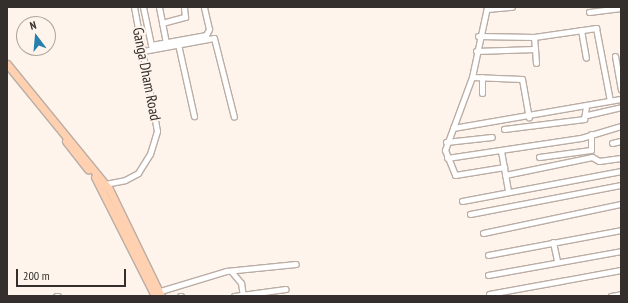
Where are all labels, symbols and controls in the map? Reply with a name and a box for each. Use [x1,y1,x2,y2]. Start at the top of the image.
north arrow [16,16,56,56]
text: N [28,18,38,33]
street label: Ganga Dham Road [129,26,165,122]
scale bar [18,261,128,287]
text: 200 m [23,268,50,283]

